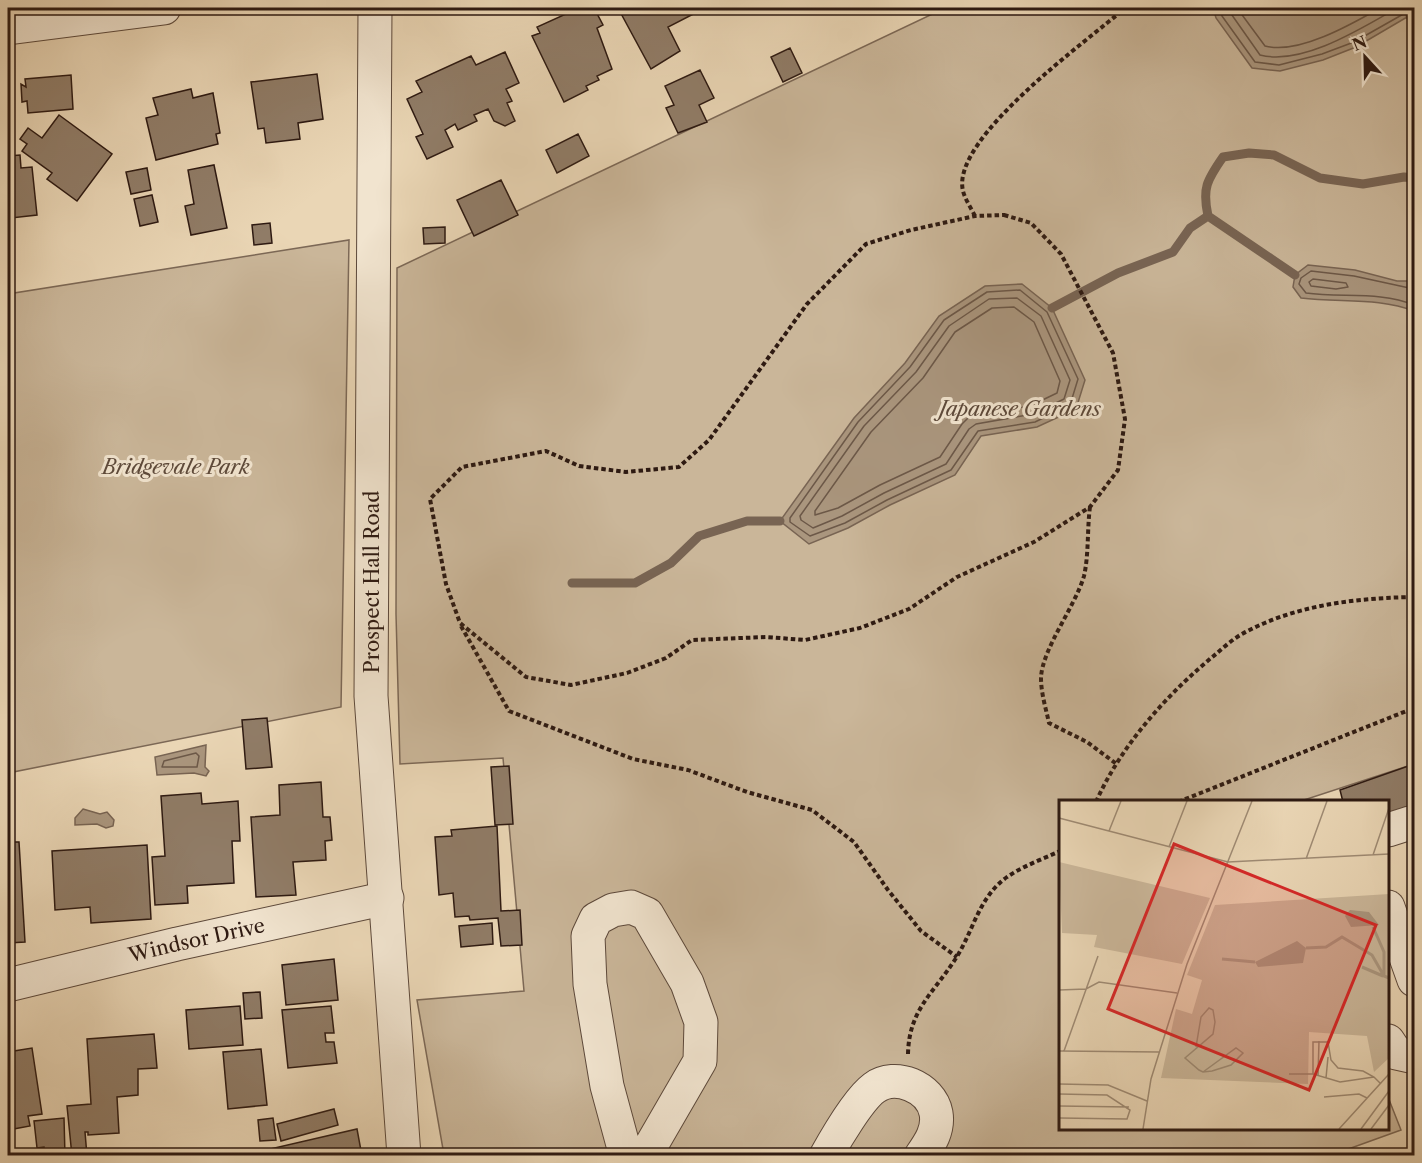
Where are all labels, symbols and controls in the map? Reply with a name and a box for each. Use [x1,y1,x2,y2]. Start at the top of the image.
north arrow [1335,27,1395,87]
text: N [1349,31,1370,55]
park label: Japanese Gardens [933,397,1101,421]
park label: Bridgevale Park [100,455,250,479]
street label: Prospect Hall Road [360,491,384,673]
inset map [1059,800,1389,1130]
street label: Windsor Drive [125,913,267,968]

